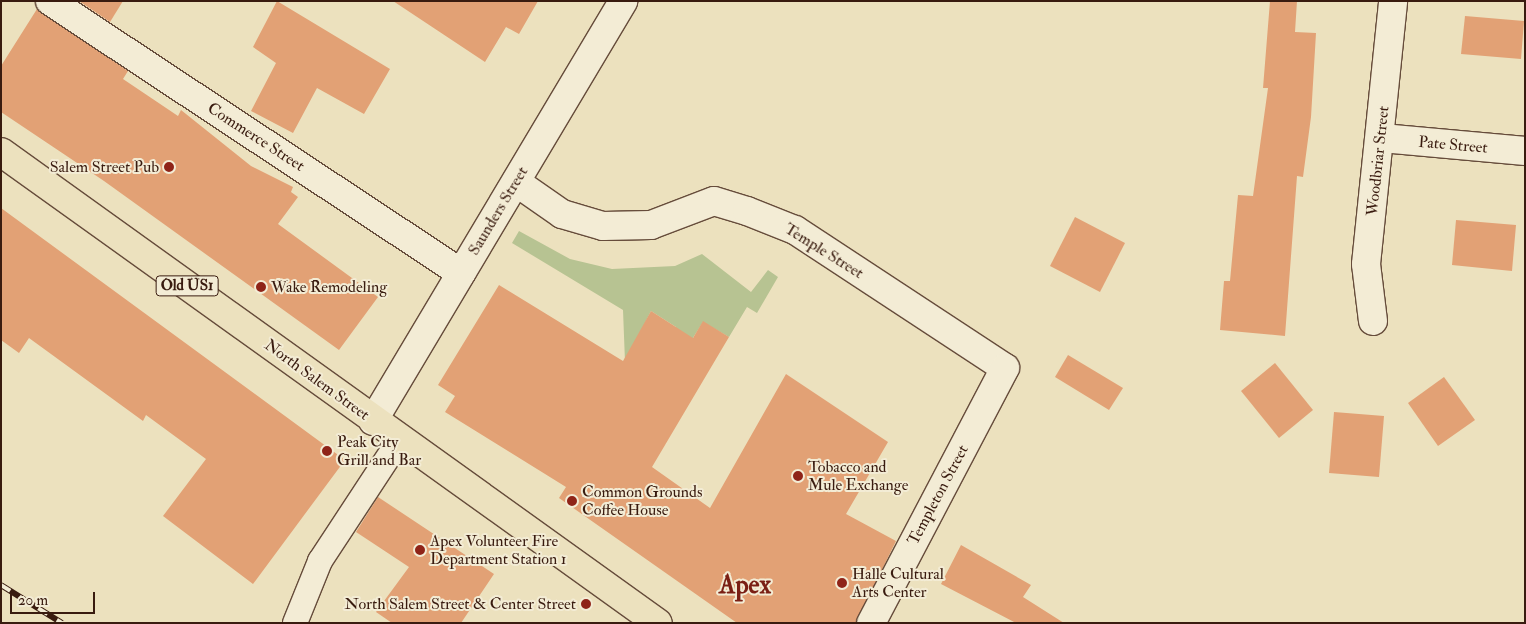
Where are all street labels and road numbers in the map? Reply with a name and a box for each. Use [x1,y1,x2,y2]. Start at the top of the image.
street label: Commerce Street [204,98,308,176]
street label: Woodbriar Street [1363,105,1393,217]
street label: Pate Street [1418,132,1488,158]
street label: Saunders Street [464,163,532,259]
street label: Temple Street [781,219,867,283]
road number: Old US1 [154,274,220,298]
street label: North Salem Street [261,335,373,425]
street label: Templeton Street [904,442,972,548]

